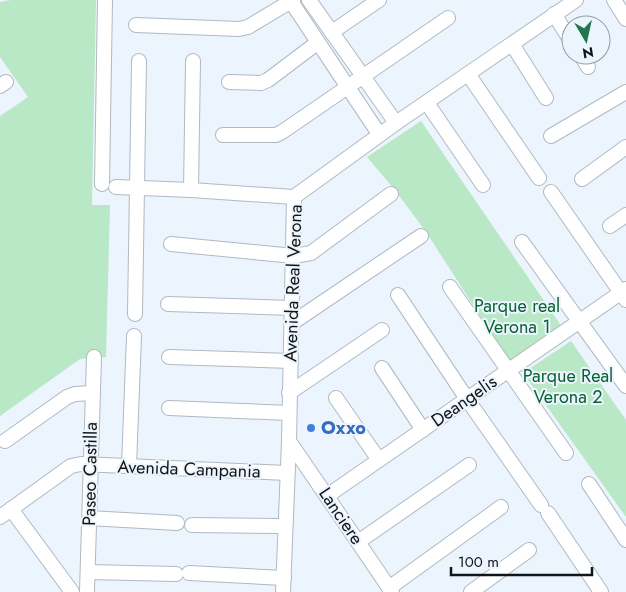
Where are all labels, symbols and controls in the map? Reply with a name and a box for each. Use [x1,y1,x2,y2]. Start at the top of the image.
north arrow [561,15,611,65]
text: N [581,42,595,64]
street label: Avenida Real Verona [277,204,309,362]
park label: Parque real Verona 1 [474,293,560,340]
park label: Parque Real Verona 2 [523,363,613,410]
street label: Deangelis [426,369,502,433]
place label: Oxxo [321,415,366,441]
street label: Paseo Castilla [76,422,104,526]
marker: Oxxo [305,422,317,434]
street label: Avenida Campania [117,454,261,484]
street label: Lanciere [312,482,370,550]
scale bar [451,544,592,576]
text: 100 m [458,551,499,573]

